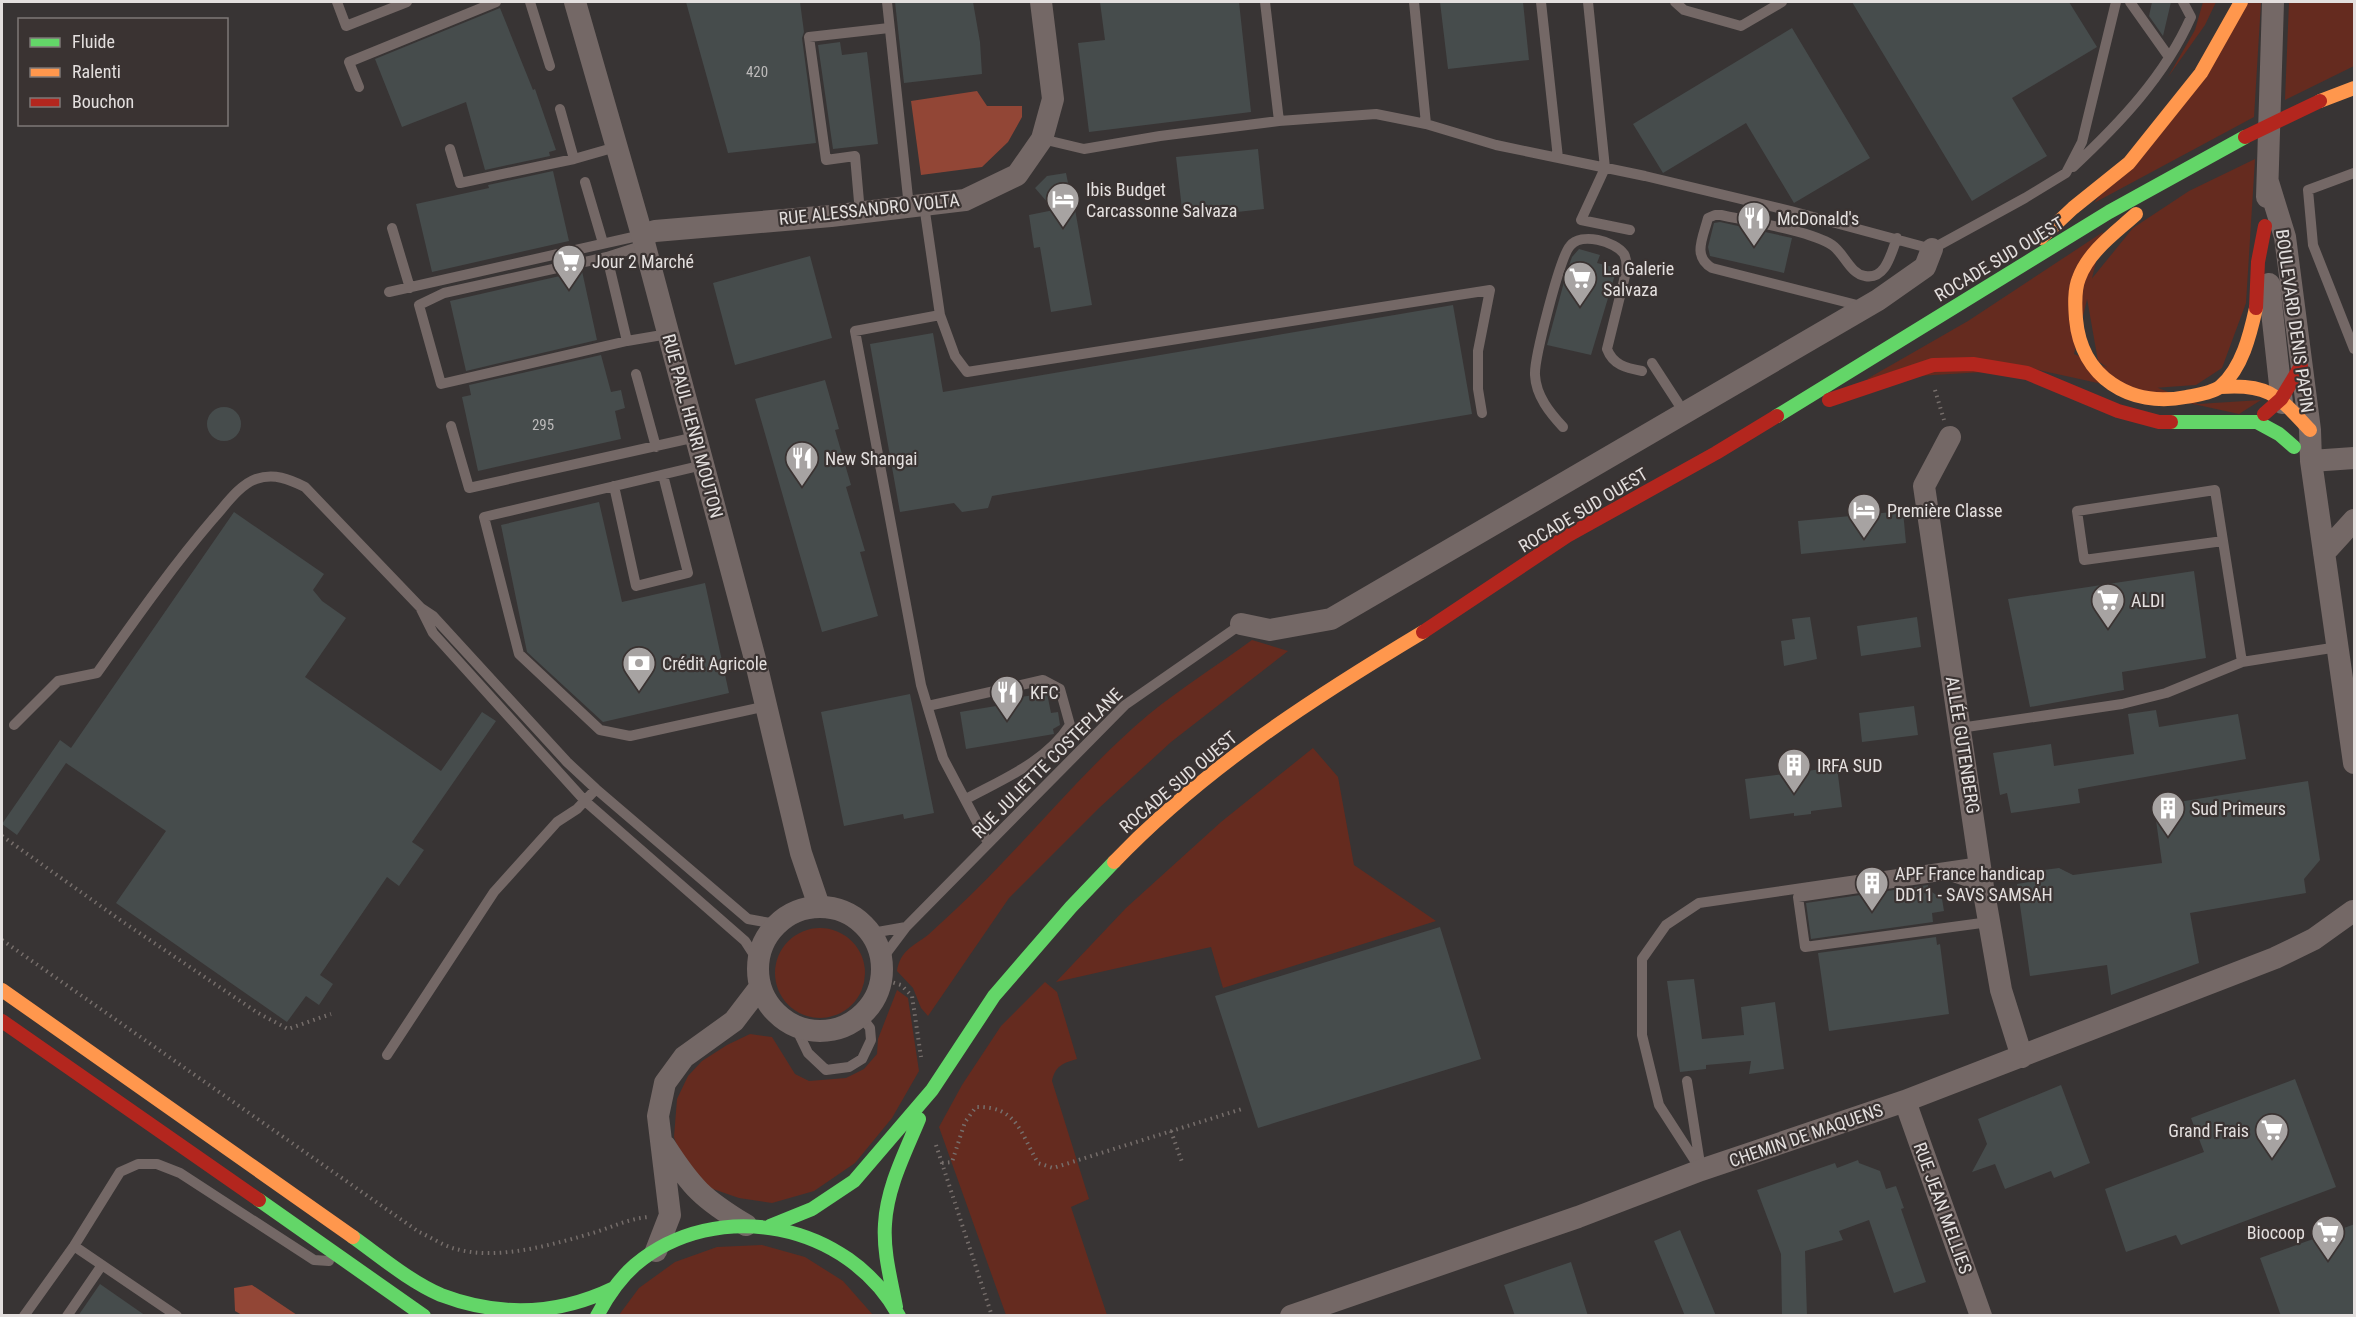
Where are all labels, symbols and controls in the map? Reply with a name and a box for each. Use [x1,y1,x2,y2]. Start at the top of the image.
legend [18,18,228,126]
text: Fluide [72,31,115,52]
text: Ralenti [72,61,121,82]
house number: 420 [746,63,768,81]
text: Bouchon [72,91,134,112]
place label: Ibis Budget Carcassonne Salvaza [1086,179,1237,221]
hotel icon: Ibis Budget Carcassonne Salvaza [1045,181,1081,228]
street label: RUE ALESSANDRO VOLTA [778,189,961,229]
restaurant icon: McDonald's [1736,200,1772,247]
place label: McDonald's [1777,208,1859,229]
street label: ROCADE SUD OUEST [1931,212,2067,306]
street label: BOULEVARD DENIS PAPIN [2272,228,2318,414]
supermarket icon: Jour 2 Marché [551,243,587,290]
place label: Jour 2 Marché [592,251,694,272]
place label: La Galerie Salvaza [1603,258,1674,300]
supermarket icon: La Galerie Salvaza [1562,260,1598,307]
street label: RUE PAUL HENRI MOUTON [658,332,728,520]
house number: 295 [532,416,554,434]
restaurant icon: New Shangai [784,440,820,487]
place label: New Shangai [825,448,917,469]
street label: ROCADE SUD OUEST [1515,463,1651,557]
hotel icon: Première Classe [1846,492,1882,539]
place label: Première Classe [1887,500,2003,521]
supermarket icon: ALDI [2090,582,2126,629]
place label: ALDI [2131,590,2165,611]
bank icon: Crédit Agricole [621,645,657,692]
place label: Crédit Agricole [662,653,767,674]
restaurant icon: KFC [989,674,1025,721]
street label: ALLÉE GUTENBERG [1942,675,1984,815]
place label: KFC [1030,682,1059,703]
street label: RUE JULIETTE COSTEPLANE [968,684,1126,842]
street label: ROCADE SUD OUEST [1115,727,1241,837]
building icon: IRFA SUD [1776,747,1812,794]
place label: IRFA SUD [1817,755,1882,776]
building icon: Sud Primeurs [2150,790,2186,837]
place label: Sud Primeurs [2191,798,2286,819]
place label: APF France handicap DD11 - SAVS SAMSAH [1895,863,2053,905]
building icon: APF France handicap DD11 - SAVS SAMSAH [1854,865,1890,912]
street label: CHEMIN DE MAQUENS [1726,1099,1886,1171]
supermarket icon: Grand Frais [2254,1112,2290,1159]
place label: Grand Frais [2168,1120,2249,1141]
street label: RUE JEAN MELLIES [1909,1139,1977,1277]
supermarket icon: Biocoop [2310,1214,2346,1261]
place label: Biocoop [2247,1222,2305,1243]

